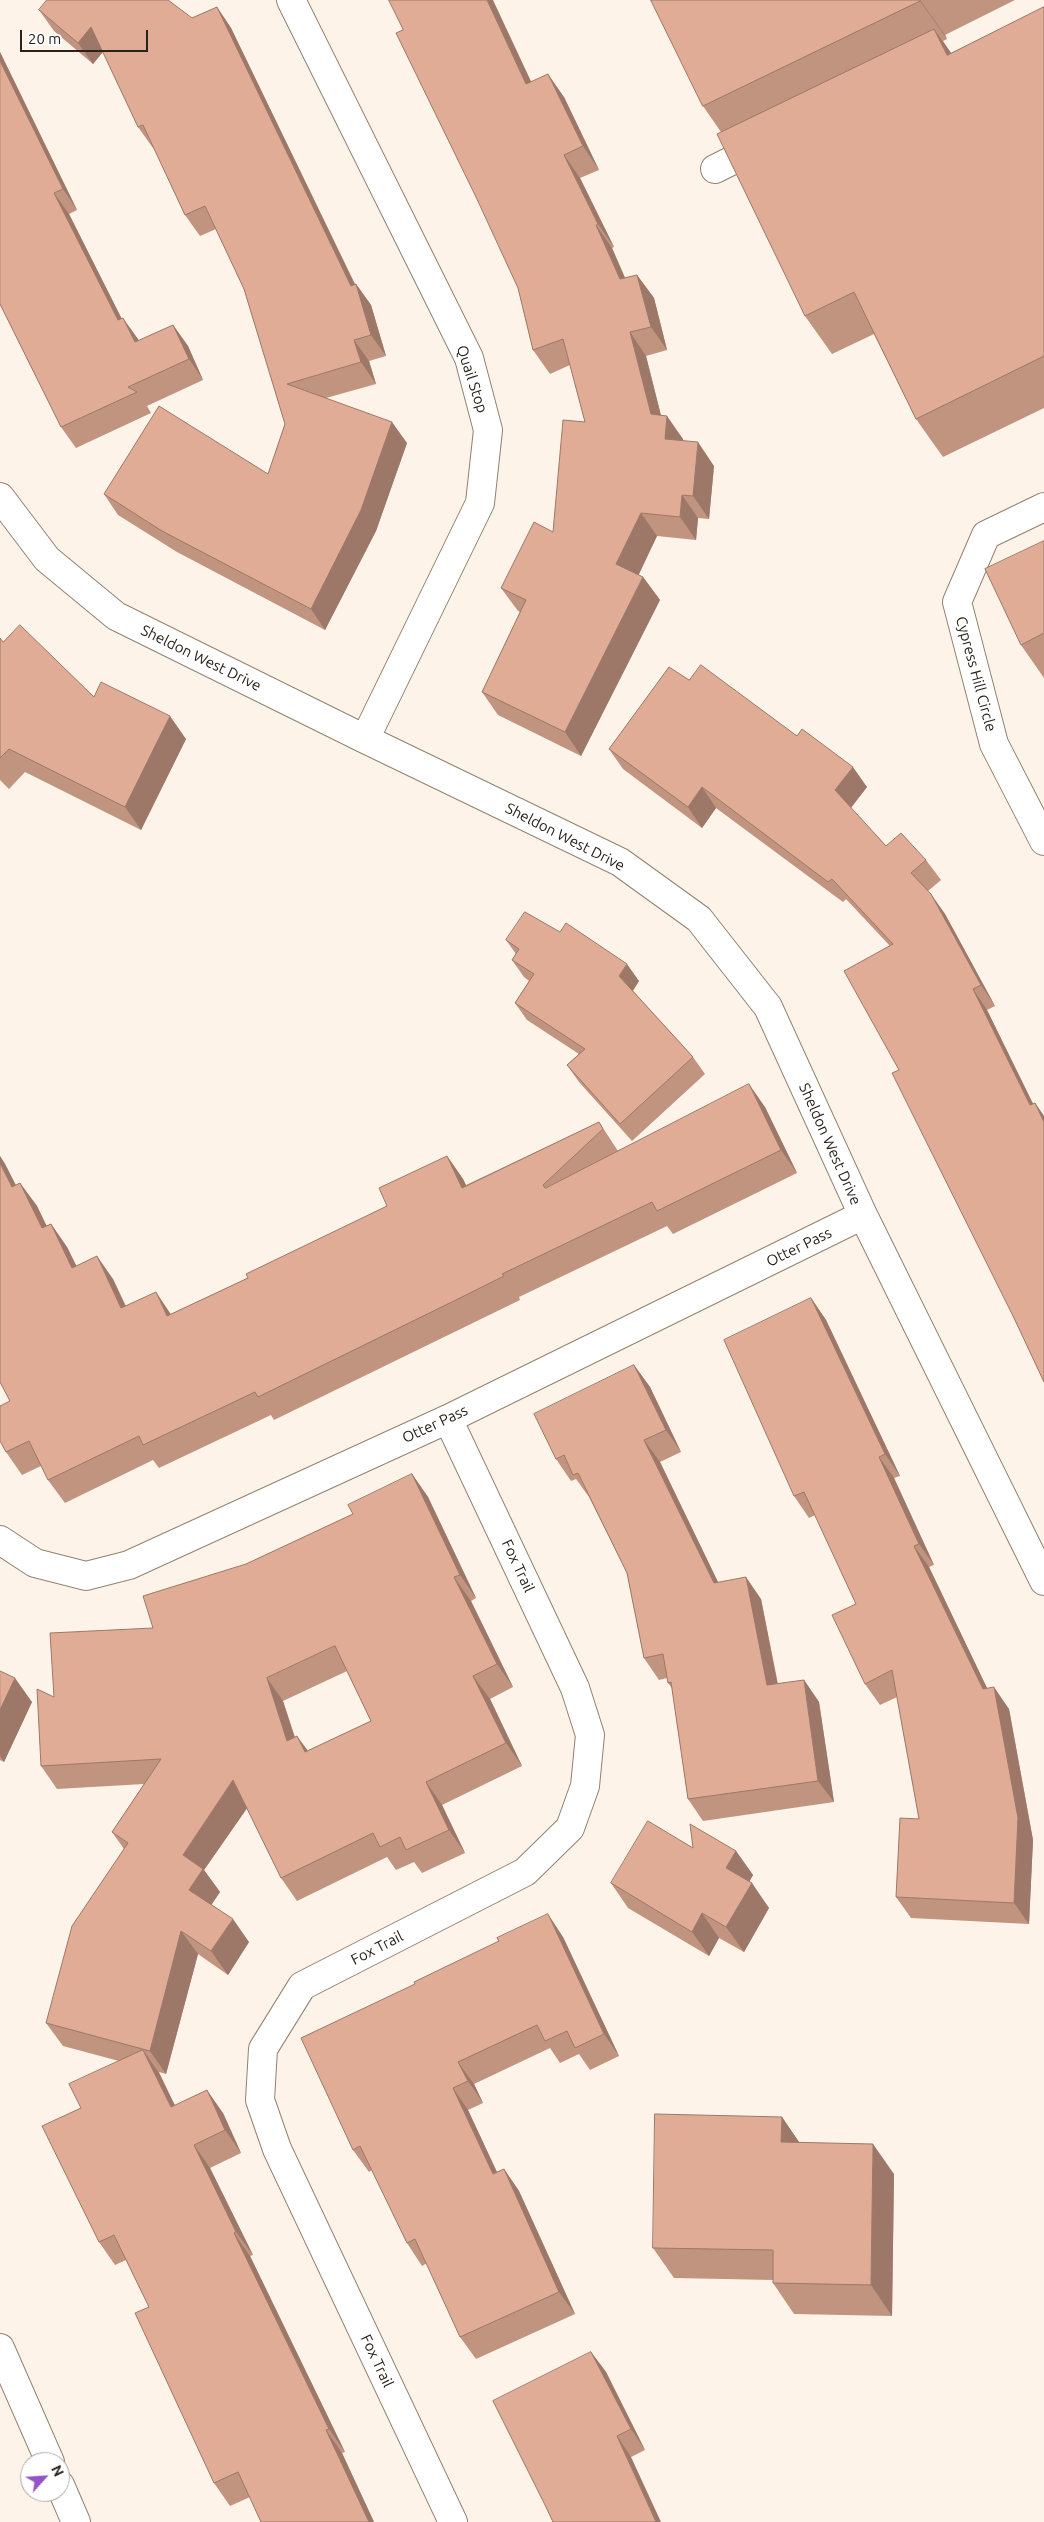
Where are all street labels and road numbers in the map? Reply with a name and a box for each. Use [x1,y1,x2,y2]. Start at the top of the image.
street label: Quail Stop [453,343,491,415]
street label: Cypress Hill Circle [952,614,1000,734]
street label: Sheldon West Drive [138,621,264,695]
street label: Sheldon West Drive [502,799,628,875]
street label: Sheldon West Drive [795,1080,865,1208]
street label: Otter Pass [763,1223,835,1271]
street label: Otter Pass [399,1401,471,1447]
street label: Fox Trail [498,1537,538,1595]
street label: Fox Trail [348,1927,406,1969]
street label: Fox Trail [357,2332,397,2390]

